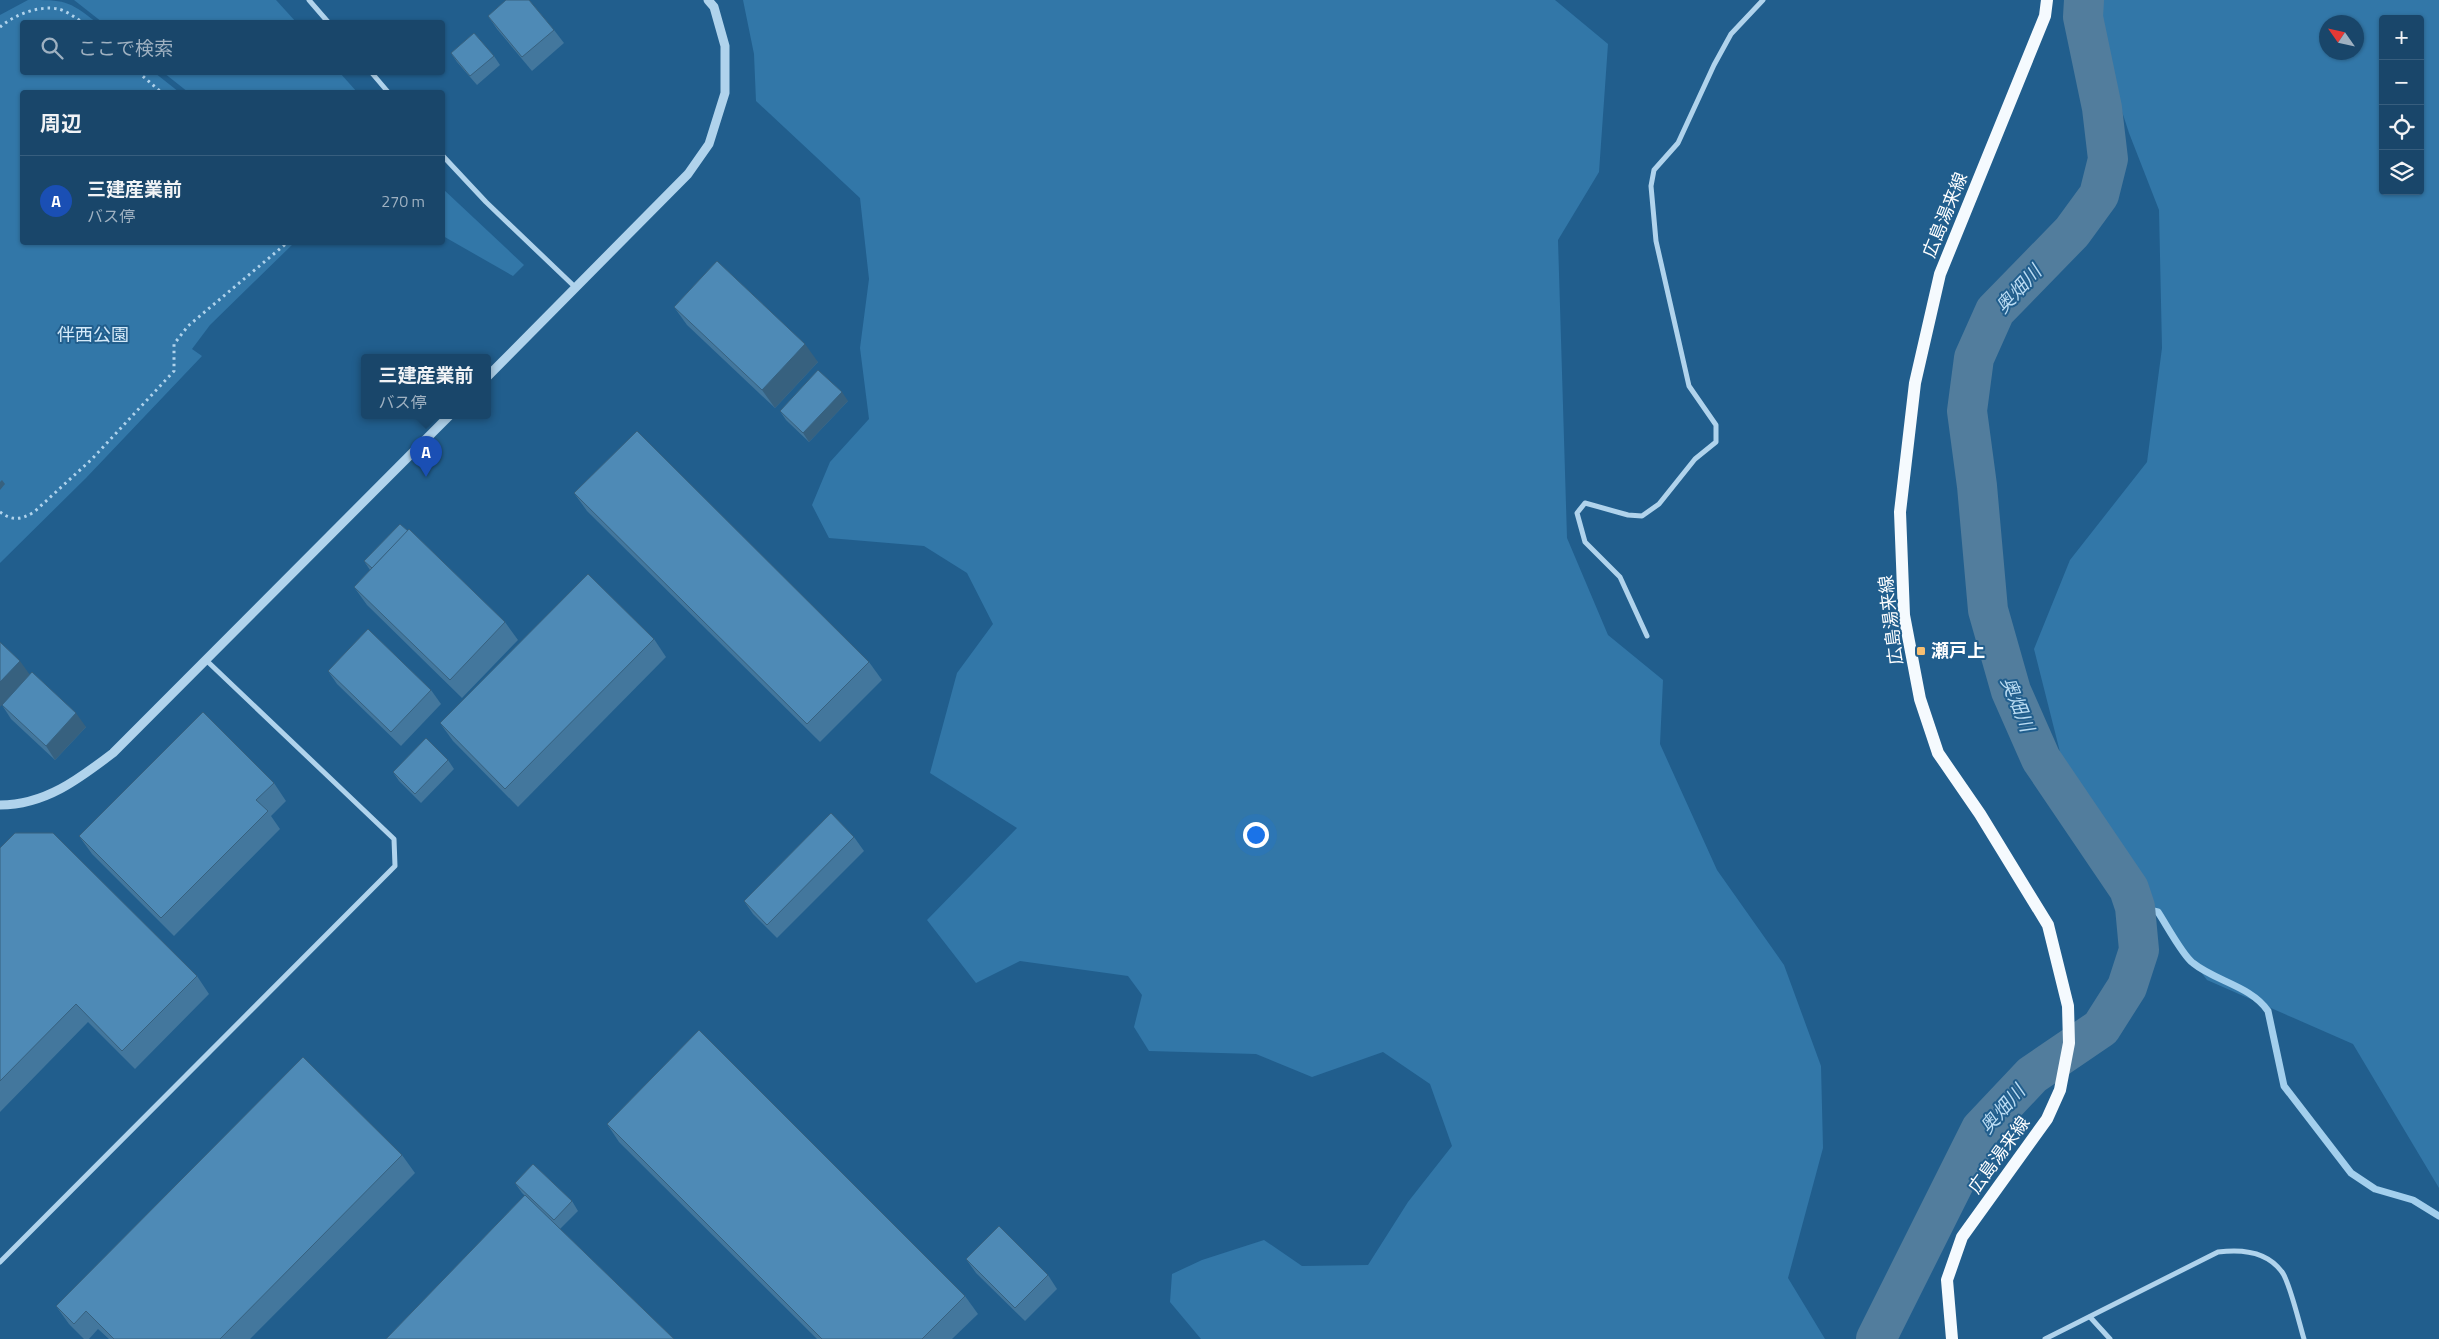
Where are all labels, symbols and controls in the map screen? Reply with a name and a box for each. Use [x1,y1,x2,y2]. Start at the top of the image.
north arrow [2319,15,2364,60]
map controls [2379,15,2424,195]
button: + [2379,15,2424,60]
search box [20,20,445,75]
text: ここで検索 [78,33,173,62]
icon: search [38,34,66,62]
button: − [2379,60,2424,105]
button: locate [2379,105,2424,150]
text: 周辺 [40,107,82,139]
button: layers [2379,150,2424,195]
street label: 広島湯来線 [1915,168,1974,262]
text: 三建産業前 [87,174,182,203]
text: A [51,189,61,213]
text: 270 m [381,189,425,213]
text: バス停 [87,204,135,228]
water label: 奥畑川 [1988,256,2049,319]
park label: 伴西公園 [57,321,129,348]
popup [361,354,491,419]
text: 三建産業前 [378,360,474,389]
text: バス停 [378,390,427,414]
pin: A [410,436,442,477]
street label: 広島湯来線 [1872,574,1909,666]
place label: 瀬戸上 [1931,637,1985,664]
marker: 瀬戸上 [1915,645,1927,657]
water label: 奥畑川 [1994,672,2043,738]
your location [1243,822,1269,848]
water label: 奥畑川 [1972,1076,2033,1140]
street label: 広島湯来線 [1961,1110,2036,1199]

